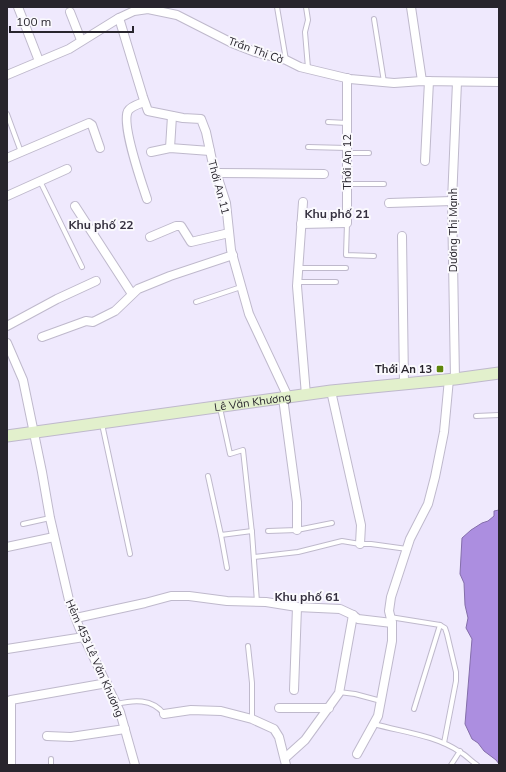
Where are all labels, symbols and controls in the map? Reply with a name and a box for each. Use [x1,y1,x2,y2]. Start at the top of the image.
scale bar [10,8,133,34]
text: 100 m [16,14,51,29]
street label: Trần Thị Cờ [226,34,286,66]
street label: Thới An 12 [340,134,354,190]
street label: Thới An 11 [205,158,233,216]
street label: Dương Thị Mạnh [446,188,460,272]
district label: Khu phố 21 [304,206,370,221]
district label: Khu phố 22 [68,217,134,232]
place label: Thới An 13 [375,362,432,376]
marker: Thới An 13 [435,364,445,374]
street label: Lê Văn Khương [213,390,292,414]
district label: Khu phố 61 [274,589,340,604]
street label: Hẻm 453 Lê Văn Khương [63,597,127,719]

